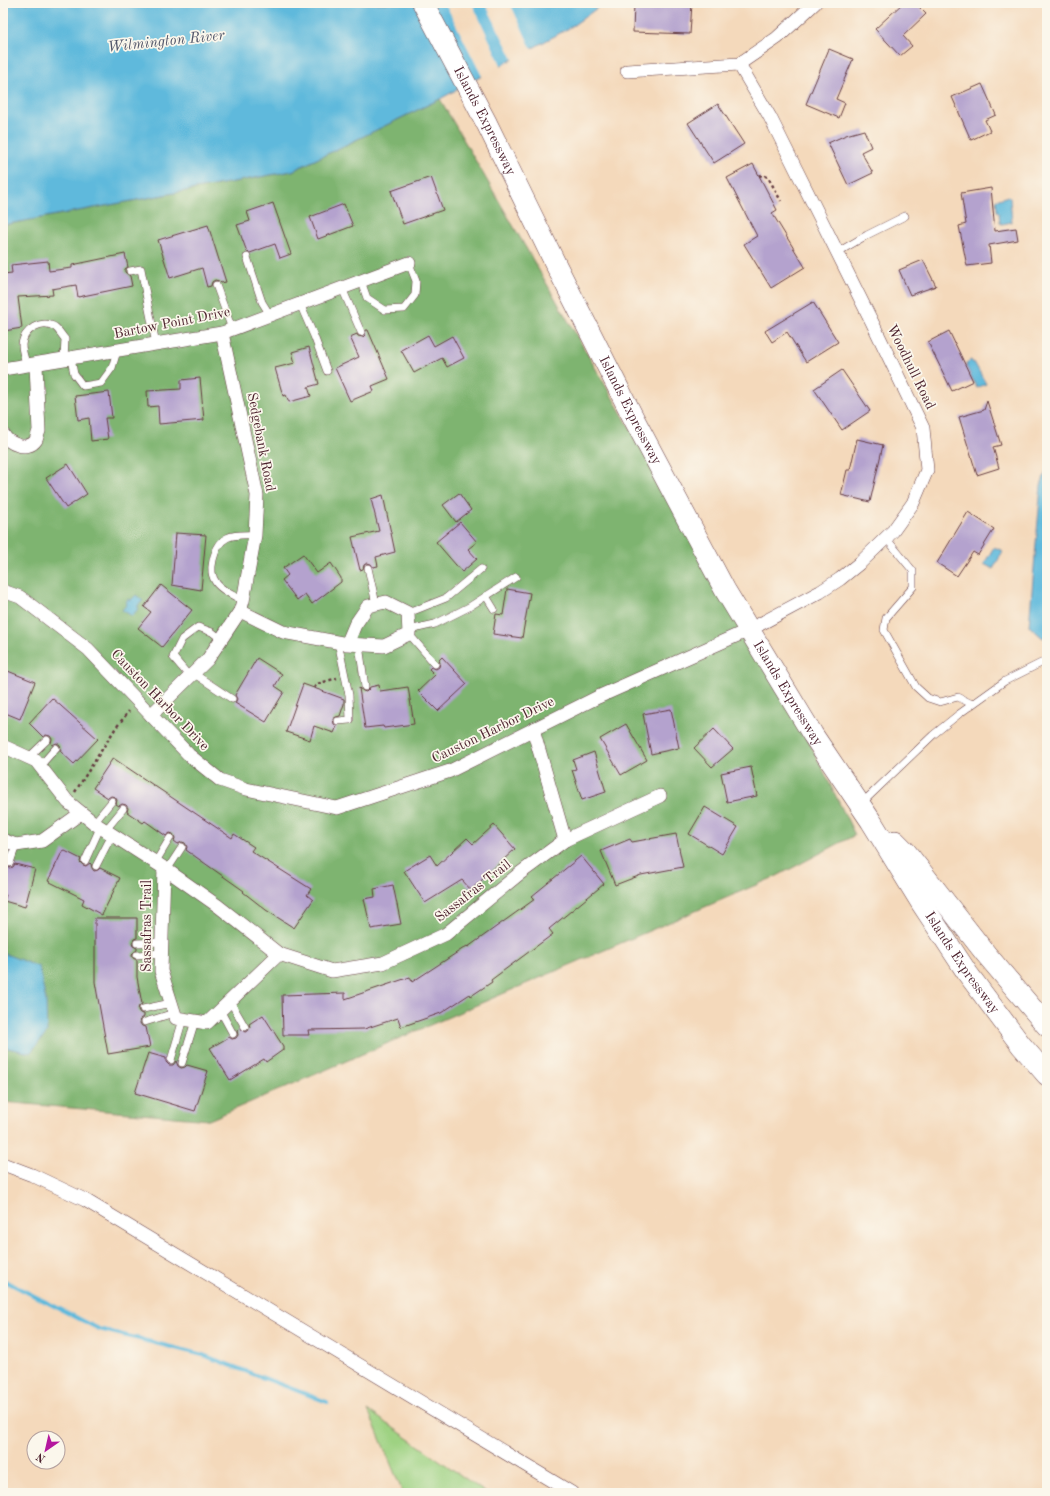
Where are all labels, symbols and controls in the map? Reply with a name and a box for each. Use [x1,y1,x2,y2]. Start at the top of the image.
water label: Wilmington River [107,28,226,56]
street label: Islands Expressway [451,64,518,178]
street label: Bartow Point Drive [113,305,231,341]
street label: Woodhull Road [884,322,938,412]
street label: Islands Expressway [596,354,664,468]
street label: Sedgebank Road [245,391,277,493]
street label: Islands Expressway [750,638,825,749]
street label: Causton Harbor Drive [108,647,212,753]
street label: Causton Harbor Drive [430,694,556,766]
street label: Sassafras Trail [432,857,514,925]
street label: Sassafras Trail [140,880,154,972]
street label: Islands Expressway [922,909,1002,1017]
north arrow [26,1430,66,1470]
text: N [34,1450,48,1464]

